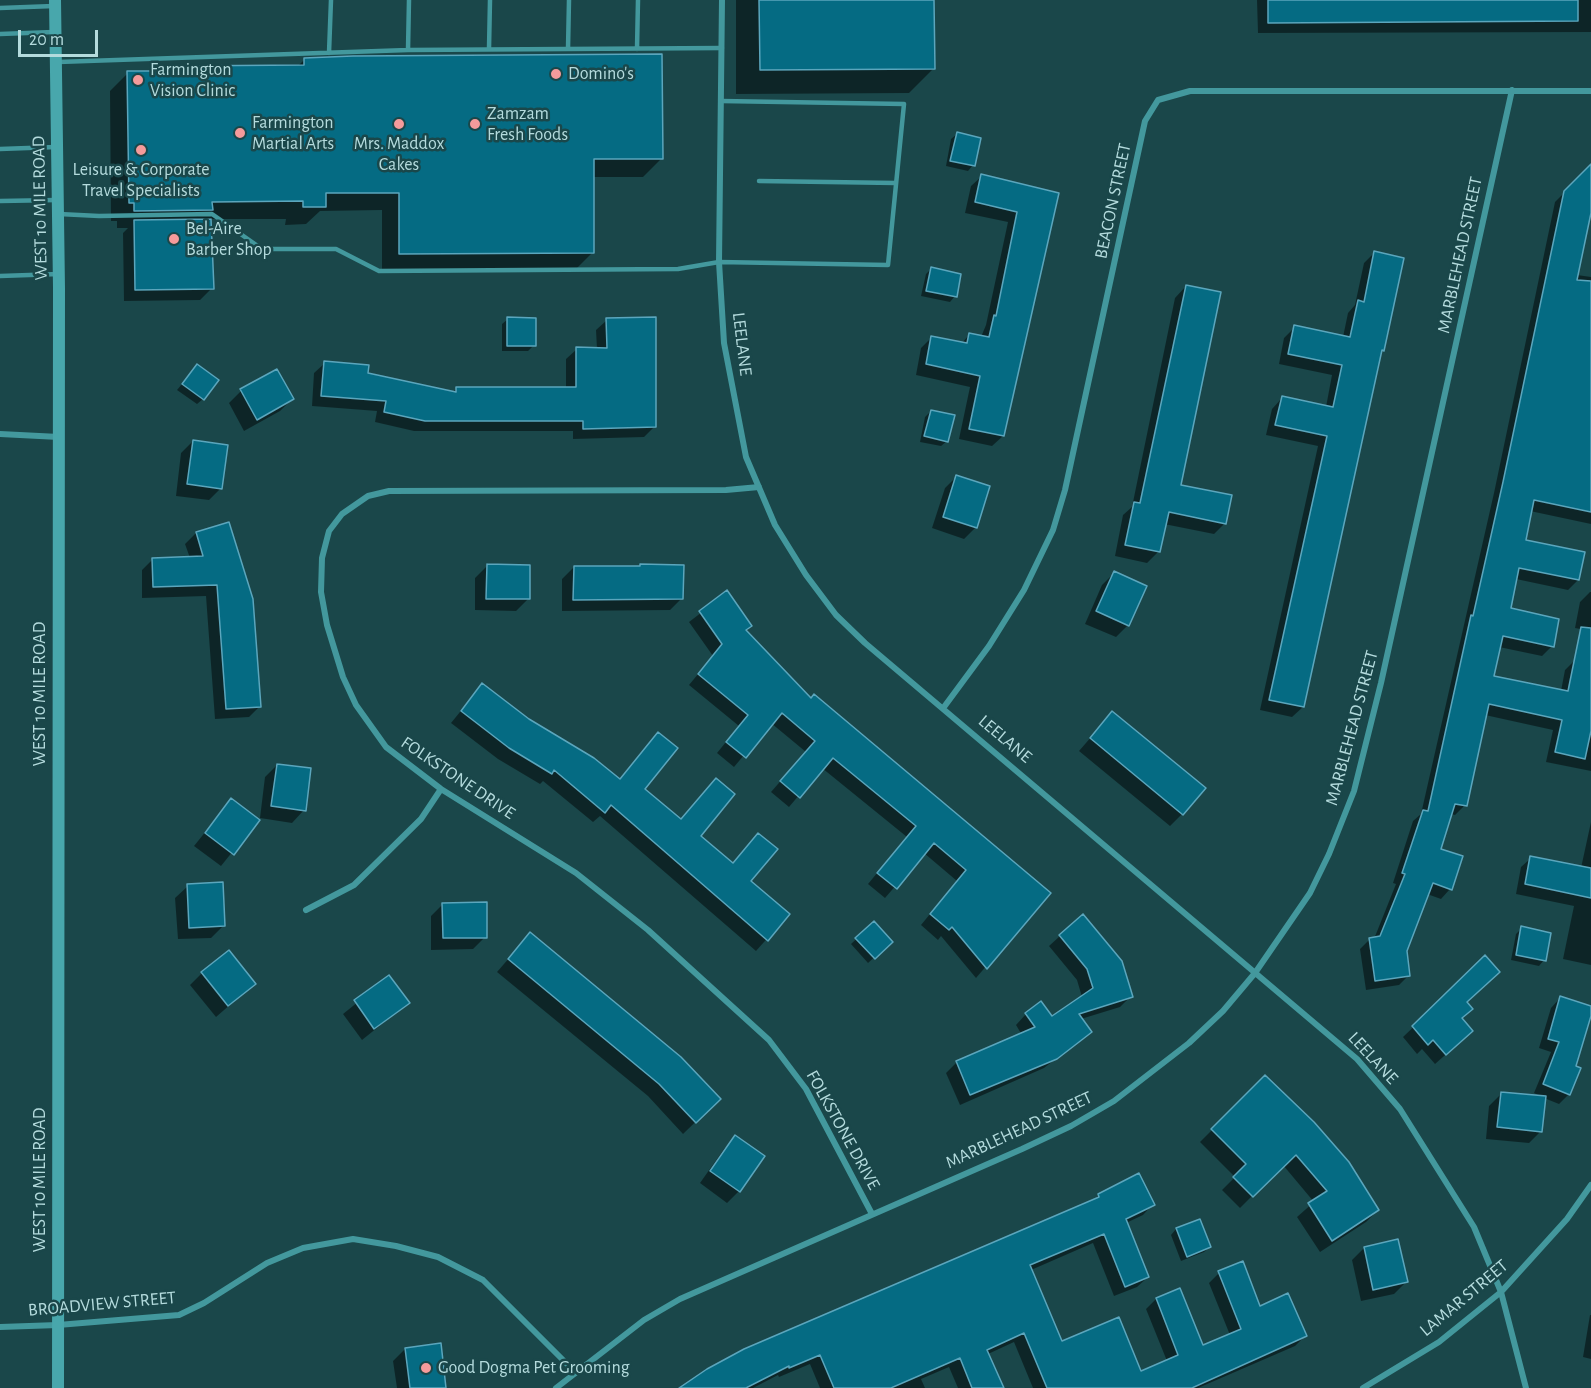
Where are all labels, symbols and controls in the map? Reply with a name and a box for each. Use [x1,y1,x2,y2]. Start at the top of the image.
scale bar [21,18,100,56]
text: 20 m [29,31,64,49]
place label: Farmington Vision Clinic [150,59,235,101]
place label: Domino's [568,63,634,85]
marker: Domino's [549,67,563,81]
marker: Farmington Vision Clinic [131,73,145,87]
place label: Zamzam Fresh Foods [487,103,568,146]
place label: Farmington Martial Arts [252,112,334,154]
marker: Mrs. Maddox Cakes [392,117,406,131]
marker: Zamzam Fresh Foods [468,117,482,131]
marker: Farmington Martial Arts [233,126,247,140]
place label: Mrs. Maddox Cakes [354,133,444,176]
street label: WEST 10 MILE ROAD [28,136,52,280]
street label: BEACON STREET [1090,141,1136,261]
marker: Leisure & Corporate Travel Specialists [134,143,148,157]
place label: Leisure & Corporate Travel Specialists [72,159,210,201]
street label: MARBLEHEAD STREET [1433,175,1487,335]
place label: Bel-Aire Barber Shop [186,218,272,260]
marker: Bel-Aire Barber Shop [167,232,181,246]
street label: LEELANE [727,311,757,377]
street label: WEST 10 MILE ROAD [29,622,51,766]
street label: MARBLEHEAD STREET [1321,648,1383,808]
street label: LEELANE [974,710,1036,768]
street label: FOLKSTONE DRIVE [397,732,519,824]
street label: LEELANE [1343,1027,1403,1089]
street label: FOLKSTONE DRIVE [801,1067,885,1193]
street label: MARBLEHEAD STREET [942,1086,1096,1174]
street label: WEST 10 MILE ROAD [29,1108,51,1252]
street label: LAMAR STREET [1415,1255,1513,1341]
street label: BROADVIEW STREET [27,1287,177,1321]
place label: Good Dogma Pet Grooming [438,1357,629,1379]
marker: Good Dogma Pet Grooming [419,1361,433,1375]

